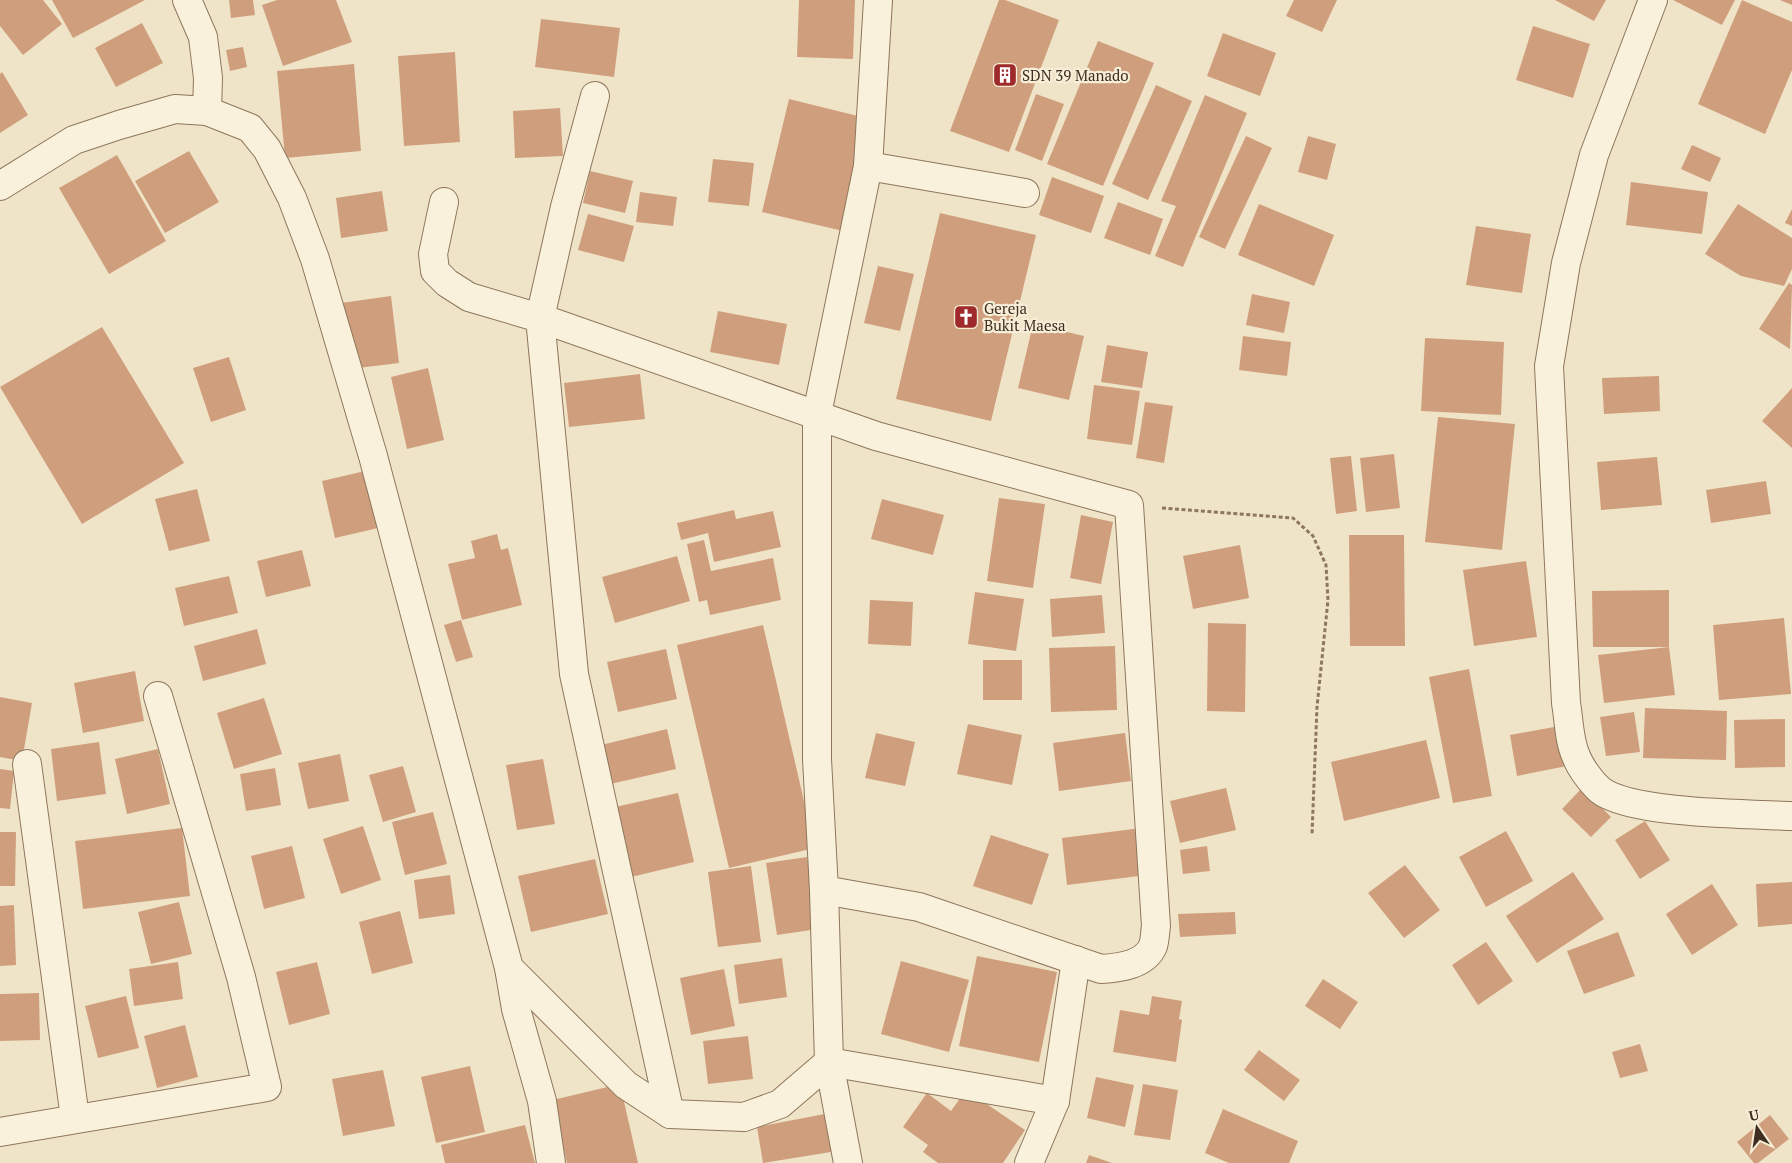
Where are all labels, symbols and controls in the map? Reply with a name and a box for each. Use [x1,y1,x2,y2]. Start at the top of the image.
building icon: SDN 39 Manado [992,62,1018,88]
place label: SDN 39 Manado [1022,65,1129,85]
place label: Gereja Bukit Maesa [984,298,1066,335]
church icon: Gereja Bukit Maesa [953,304,979,330]
north arrow [1732,1103,1782,1153]
text: U [1747,1104,1761,1125]

